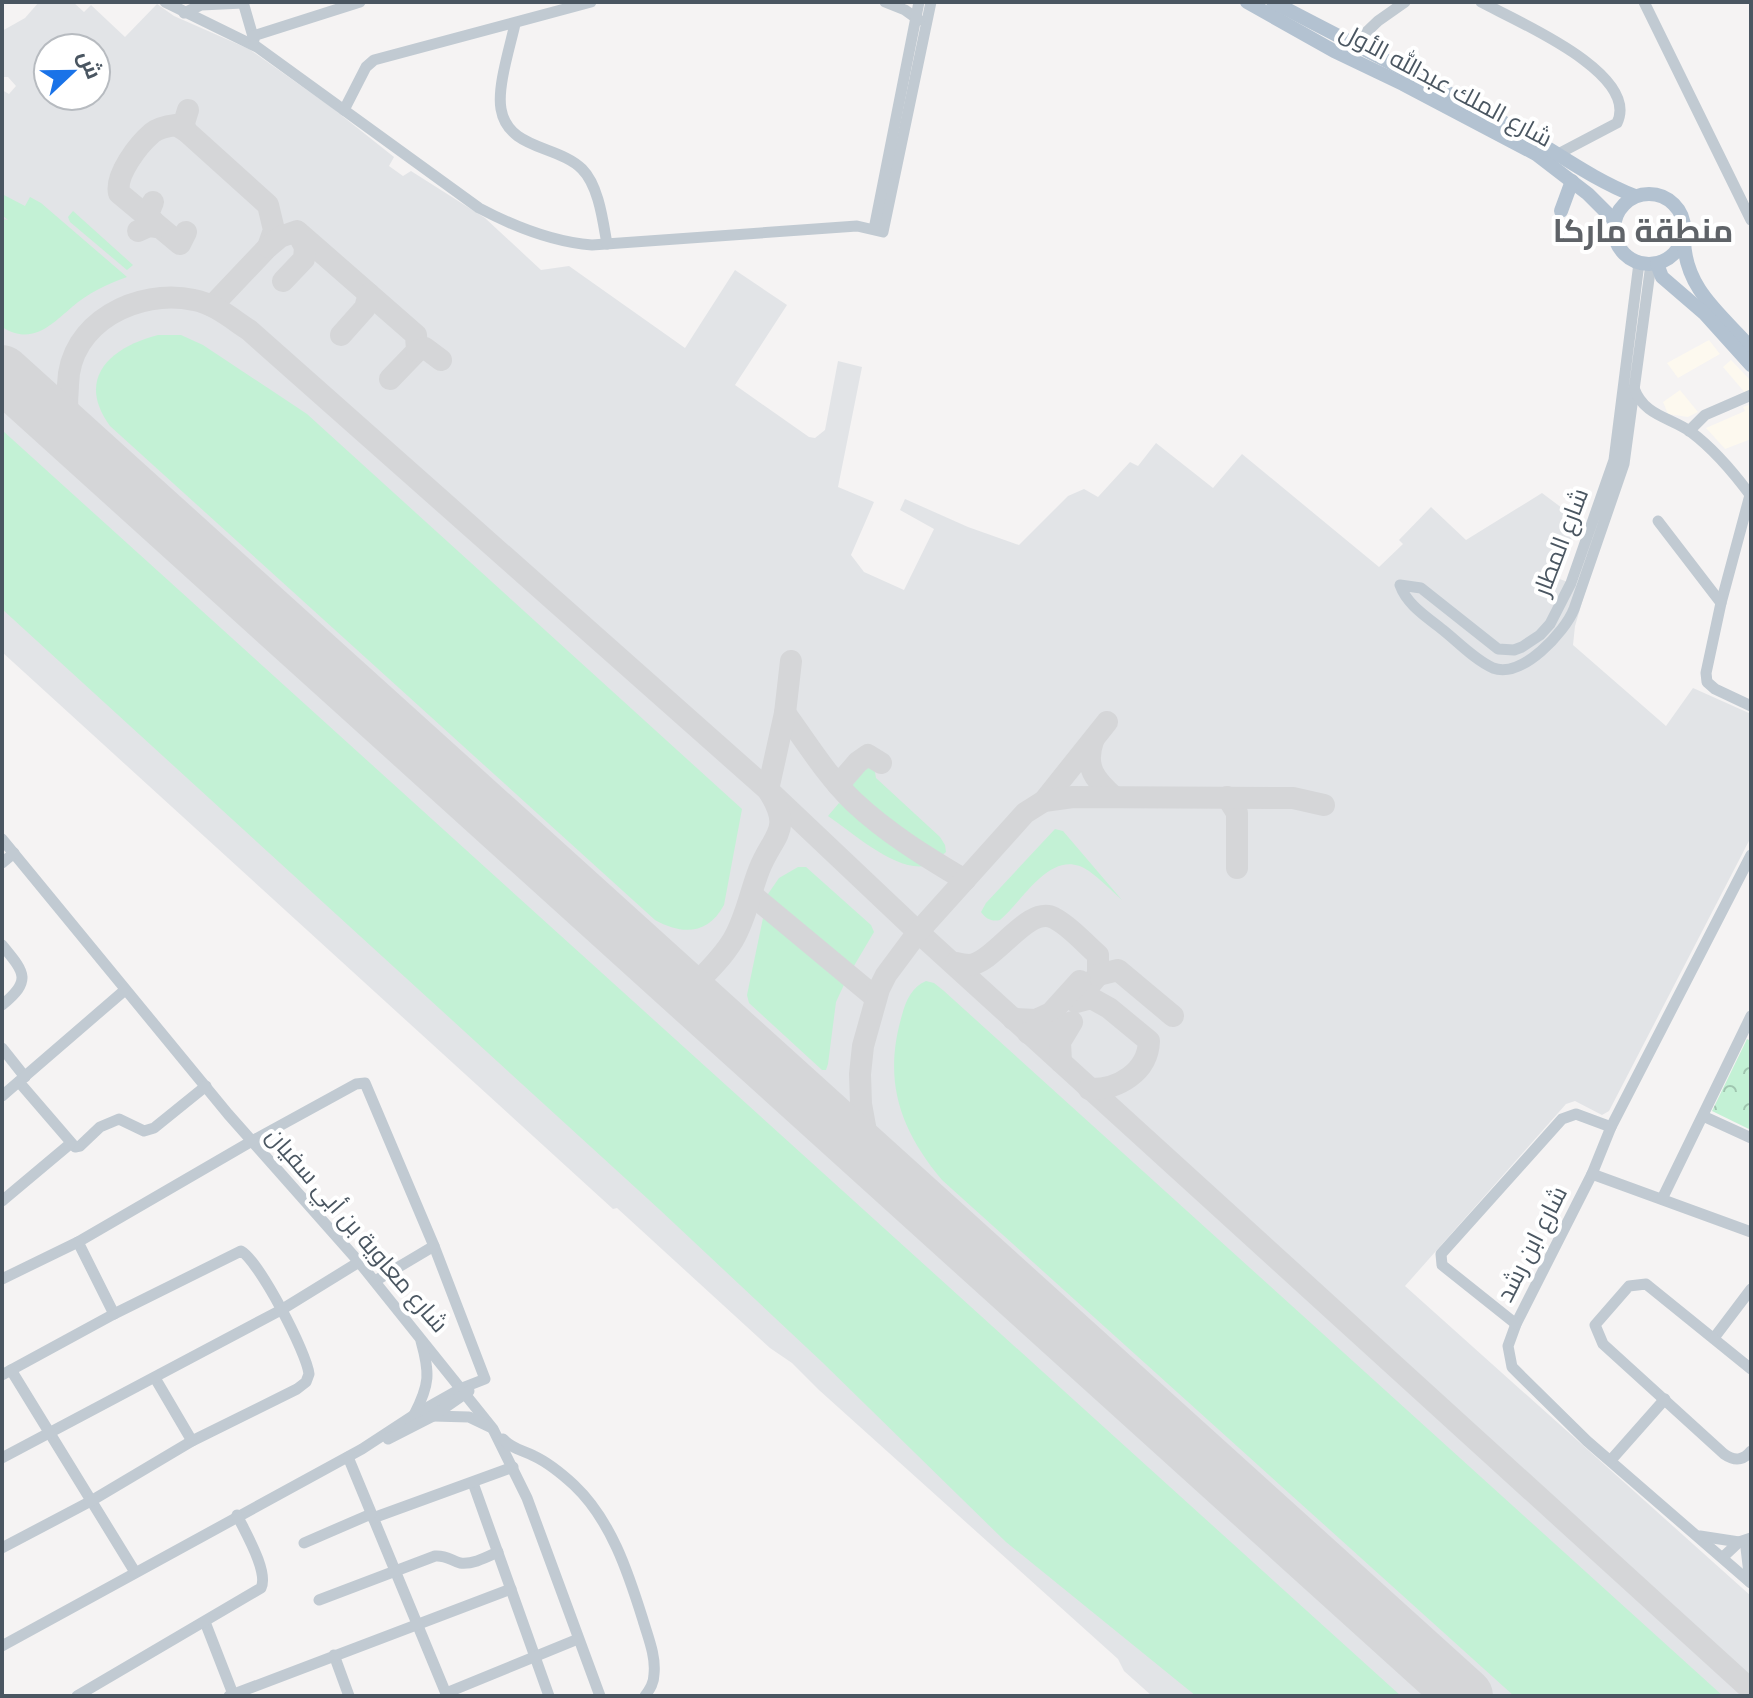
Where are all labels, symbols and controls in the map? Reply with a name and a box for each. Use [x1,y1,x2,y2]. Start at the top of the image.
street label: شارع الملك عبدالله الأول [1334,15,1558,155]
north arrow [32,32,112,112]
text: ش [72,47,108,83]
district label: منطقة ماركا [1553,212,1733,250]
street label: شارع المطار [1527,484,1596,602]
street label: شارع معاوية بن أبي سفيان [257,1121,455,1341]
street label: شارع ابن رشد [1491,1181,1575,1307]

